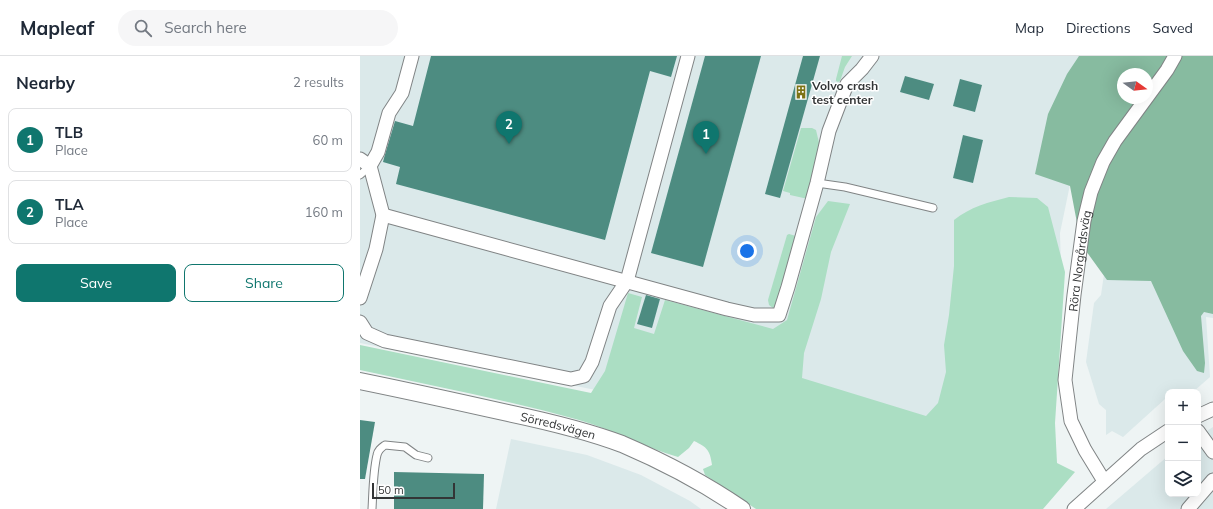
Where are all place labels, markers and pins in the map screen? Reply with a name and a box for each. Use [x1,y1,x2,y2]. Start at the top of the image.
place label: Volvo crash test center [811,78,878,107]
building icon: Volvo crash test center [793,84,809,100]
pin: 2 [496,111,522,144]
pin: 1 [693,121,719,154]

